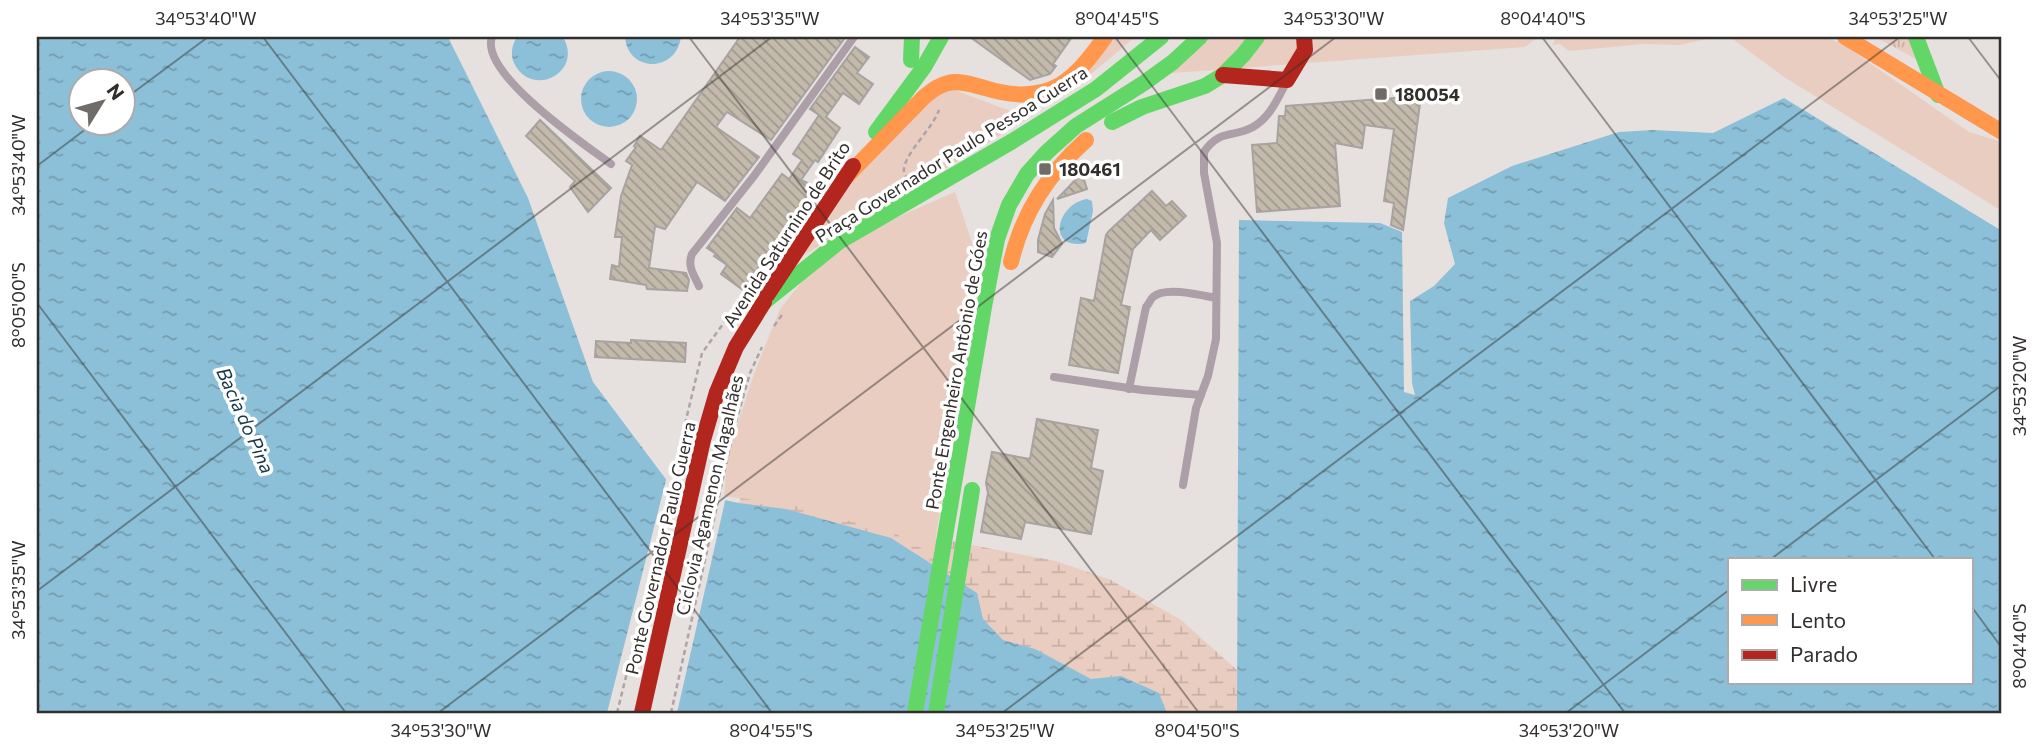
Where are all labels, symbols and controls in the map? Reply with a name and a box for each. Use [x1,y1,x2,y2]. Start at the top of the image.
text: 34°53'40"W [155,7,257,29]
text: 34°53'35"W [720,7,820,29]
text: 8°04'45"S [1075,7,1159,29]
text: 34°53'30"W [1284,7,1384,29]
text: 8°04'40"S [1500,7,1586,29]
text: 34°53'25"W [1848,7,1948,29]
street label: Praça Governador Paulo Pessoa Guerra [811,61,1091,247]
north arrow [66,66,136,136]
text: N [102,79,129,104]
place label: 180054 [1395,83,1460,105]
marker: 180054 [1373,86,1389,102]
text: 34°53'40"W [7,114,29,216]
street label: Avenida Saturnino de Brito [718,137,854,331]
place label: 180461 [1059,158,1121,180]
marker: 180461 [1037,161,1053,177]
street label: Ponte Engenheiro Antônio de Góes [921,229,991,511]
text: 8°05'00"S [7,262,29,348]
text: 34°53'20"W [2008,336,2030,436]
water label: Bacia do Pina [212,363,280,477]
street label: Ciclovia Agamenon Magalhães [671,373,747,617]
street label: Ponte Governador Paulo Guerra [620,419,700,677]
text: 34°53'35"W [7,540,29,640]
legend [1728,558,1972,684]
text: Livre [1790,571,1837,596]
text: 8°04'40"S [2008,603,2030,689]
text: Lento [1790,607,1846,632]
text: Parado [1790,641,1858,666]
text: 34°53'30"W [391,719,491,741]
text: 8°04'55"S [729,719,813,741]
text: 34°53'25"W [955,719,1055,741]
text: 8°04'50"S [1155,719,1239,741]
text: 34°53'20"W [1519,719,1619,741]

